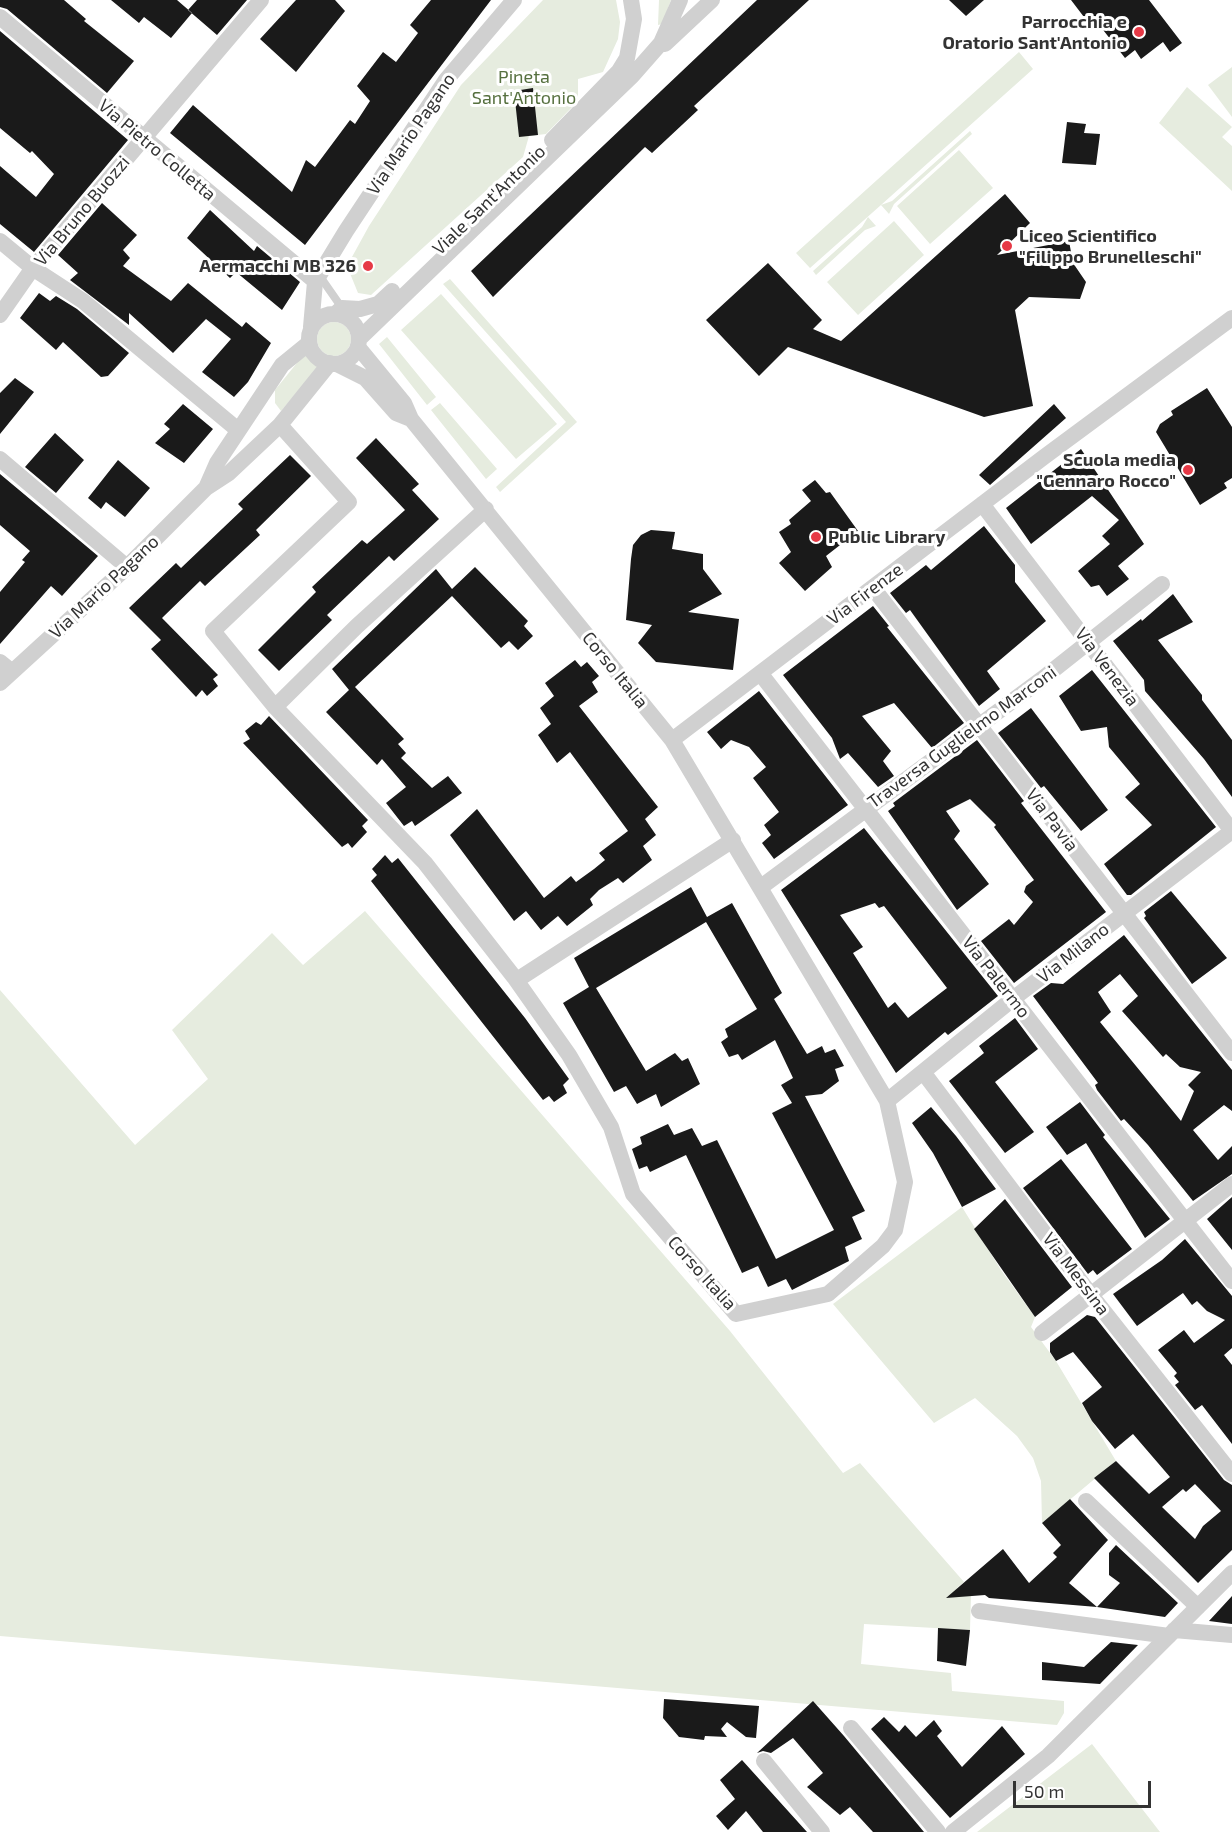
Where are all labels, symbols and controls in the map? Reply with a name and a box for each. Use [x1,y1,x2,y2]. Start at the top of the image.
place label: Parrocchia e Oratorio Sant'Antonio [942,11,1127,54]
marker: Parrocchia e Oratorio Sant'Antonio [1132,25,1146,39]
park label: Pineta Sant'Antonio [472,66,576,109]
street label: Via Mario Pagano [362,69,460,199]
street label: Via Pietro Colletta [94,95,220,205]
street label: Viale Sant'Antonio [428,141,550,259]
street label: Via Bruno Buozzi [30,152,134,270]
place label: Liceo Scientifico "Filippo Brunelleschi" [1019,225,1202,268]
marker: Liceo Scientifico "Filippo Brunelleschi" [1000,239,1014,253]
place label: Aermacchi MB 326 [199,255,356,277]
marker: Aermacchi MB 326 [361,259,375,273]
place label: Scuola media "Gennaro Rocco" [1036,449,1176,492]
marker: Scuola media "Gennaro Rocco" [1181,463,1195,477]
place label: Public Library [828,526,945,548]
marker: Public Library [809,530,823,544]
street label: Via Mario Pagano [45,531,163,643]
street label: Via Firenze [823,558,907,630]
street label: Via Venezia [1070,623,1144,711]
street label: Corso Italia [578,627,652,713]
street label: Traversa Guglielmo Marconi [863,661,1061,813]
street label: Via Pavia [1021,784,1083,856]
street label: Via Milano [1033,918,1113,988]
street label: Via Palermo [957,932,1035,1022]
street label: Via Messina [1038,1228,1114,1320]
street label: Corso Italia [663,1232,741,1314]
scale bar [1016,1769,1154,1807]
text: 50 m [1024,1780,1064,1802]

